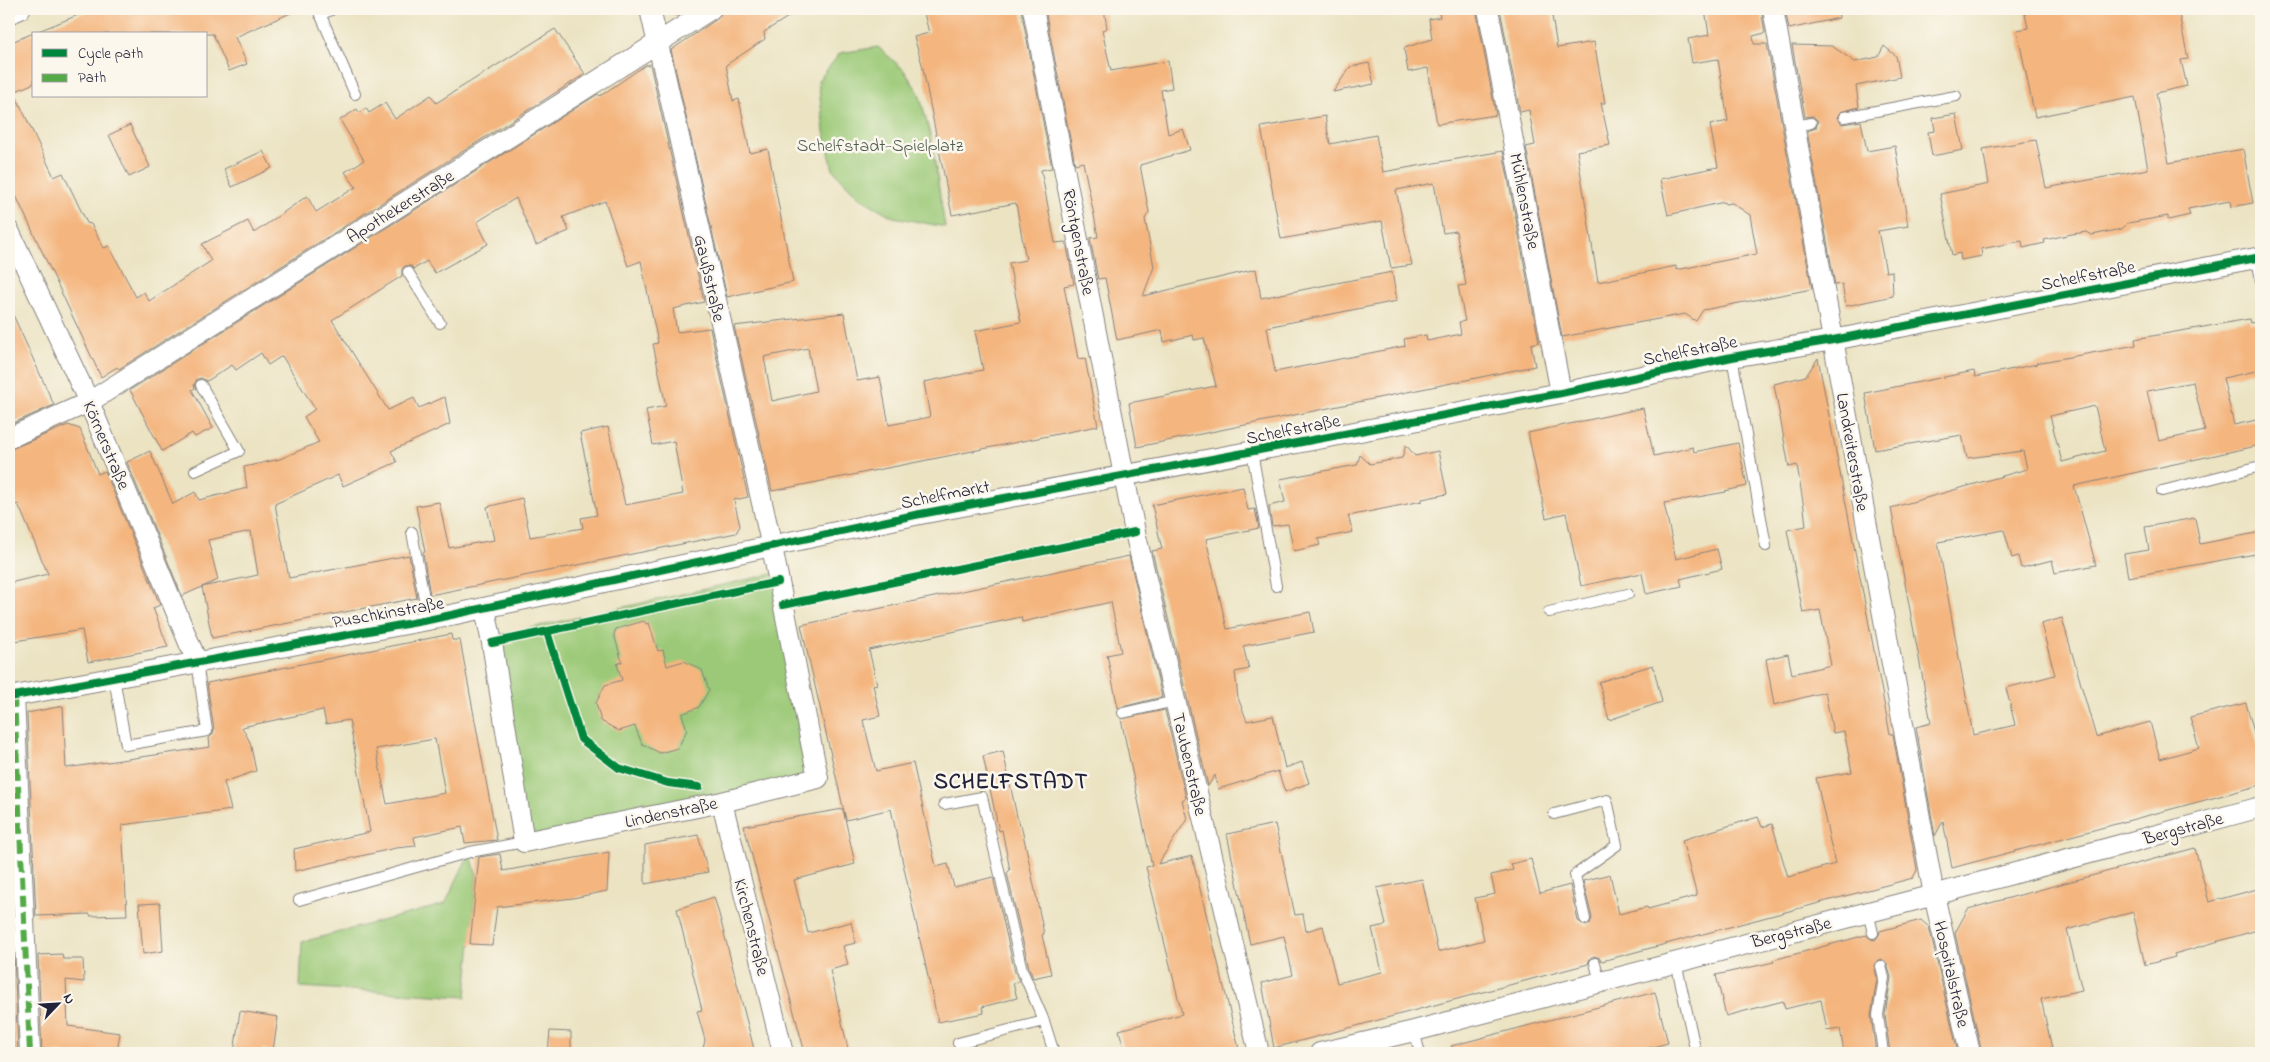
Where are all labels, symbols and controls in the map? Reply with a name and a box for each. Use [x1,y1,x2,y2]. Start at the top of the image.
legend [32,32,208,98]
text: Cycle path [78,43,143,66]
text: Path [78,67,106,89]
park label: Schelfstadt-Spielplatz [797,134,964,160]
street label: Mühlenstraße [1501,151,1545,253]
street label: Apothekerstraße [342,164,461,251]
street label: Röntgenstraße [1053,187,1100,299]
street label: Gaußstraße [685,232,731,325]
street label: Schelfstraße [2039,255,2139,299]
street label: Schelfstraße [1641,330,1741,374]
street label: Landreiterstraße [1828,391,1874,515]
street label: Körnerstraße [75,397,136,495]
street label: Schelfstraße [1244,409,1344,453]
street label: Schelfmarkt [899,475,992,517]
street label: Puschkinstraße [330,591,447,637]
street label: Taubenstraße [1164,711,1213,819]
district label: SCHELFSTADT [934,767,1088,799]
street label: Lindenstraße [623,791,721,836]
street label: Bergstraße [2140,807,2228,854]
street label: Kirchenstraße [725,876,775,980]
street label: Bergstraße [1748,911,1835,958]
street label: Hospitalstraße [1925,919,1975,1031]
north arrow [32,980,82,1030]
text: N [57,990,80,1008]

